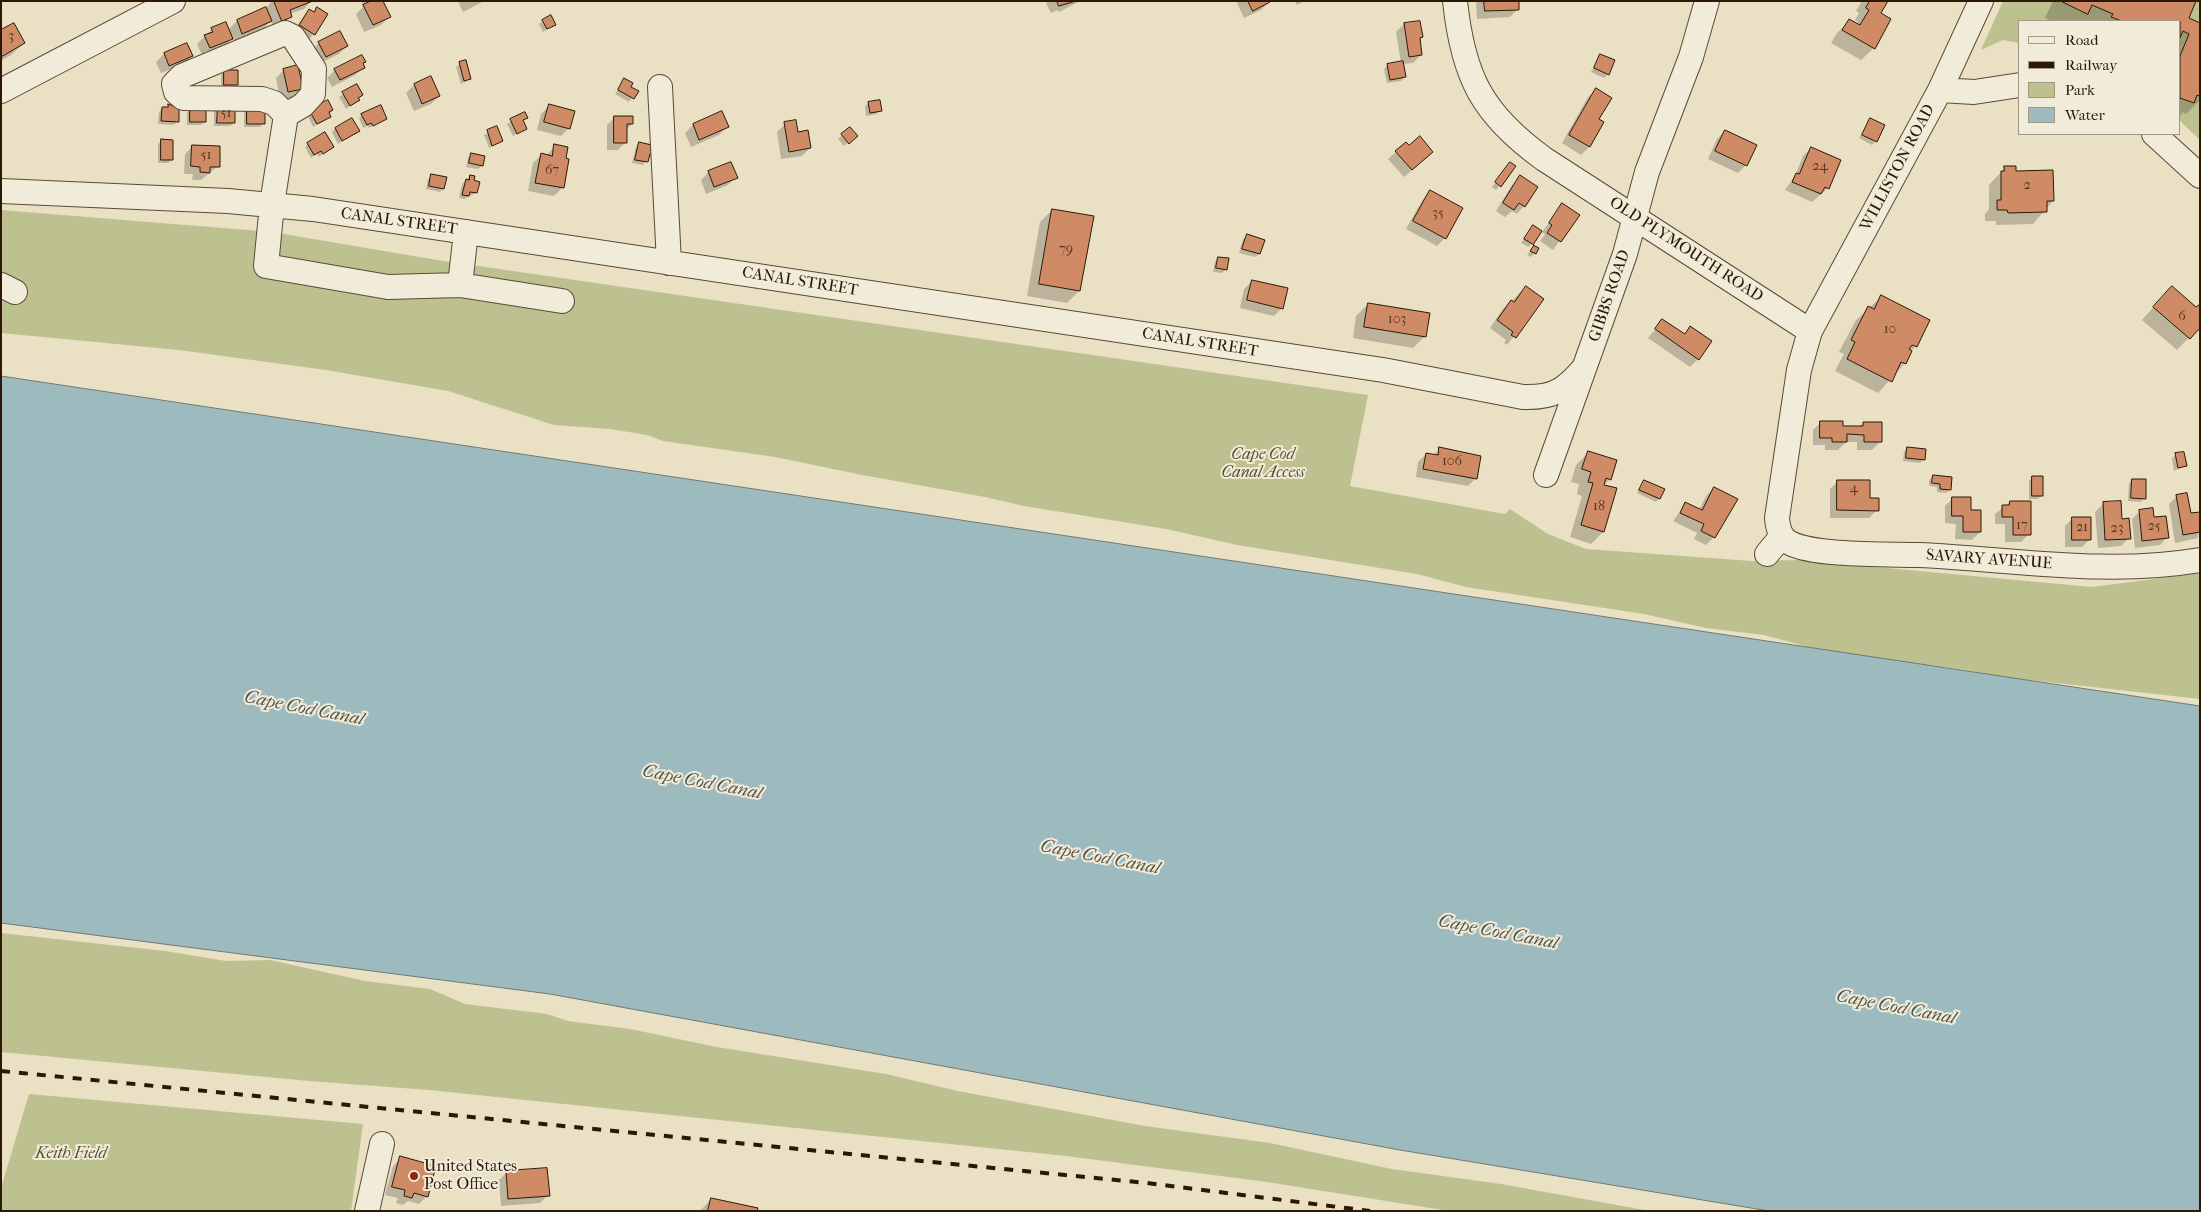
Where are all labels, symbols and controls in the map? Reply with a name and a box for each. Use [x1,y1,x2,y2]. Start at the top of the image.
legend [2018,20,2181,135]
house number: 3 [8,29,14,45]
text: Road [2065,31,2098,49]
text: Railway [2065,56,2117,74]
text: Park [2065,81,2095,99]
street label: WILLISTON ROAD [1857,101,1939,235]
house number: 51 [220,106,232,122]
text: Water [2065,106,2105,124]
house number: 51 [200,148,212,164]
house number: 24 [1812,159,1828,175]
house number: 67 [545,163,559,179]
house number: 2 [2023,178,2031,194]
street label: OLD PLYMOUTH ROAD [1606,193,1766,307]
street label: CANAL STREET [340,204,458,240]
house number: 35 [1432,206,1444,222]
house number: 79 [1059,242,1073,258]
street label: GIBBS ROAD [1585,247,1635,345]
street label: CANAL STREET [741,263,859,301]
house number: 6 [2178,309,2186,325]
house number: 103 [1388,312,1406,328]
house number: 10 [1884,322,1896,338]
street label: CANAL STREET [1141,324,1259,362]
park label: Cape Cod Canal Access [1221,445,1305,483]
house number: 106 [1442,454,1462,470]
house number: 4 [1850,481,1858,497]
house number: 18 [1593,499,1605,515]
house number: 17 [2016,518,2028,534]
house number: 25 [2147,519,2161,535]
house number: 21 [2076,520,2088,536]
house number: 23 [2111,521,2123,537]
street label: SAVARY AVENUE [1925,546,2053,574]
water label: Cape Cod Canal [243,687,365,731]
water label: Cape Cod Canal [641,761,763,805]
water label: Cape Cod Canal [1039,836,1161,880]
water label: Cape Cod Canal [1437,911,1559,955]
water label: Cape Cod Canal [1835,986,1957,1030]
park label: Keith Field [35,1144,107,1164]
place label: United States Post Office [424,1157,517,1195]
marker: United States Post Office [408,1170,420,1182]

